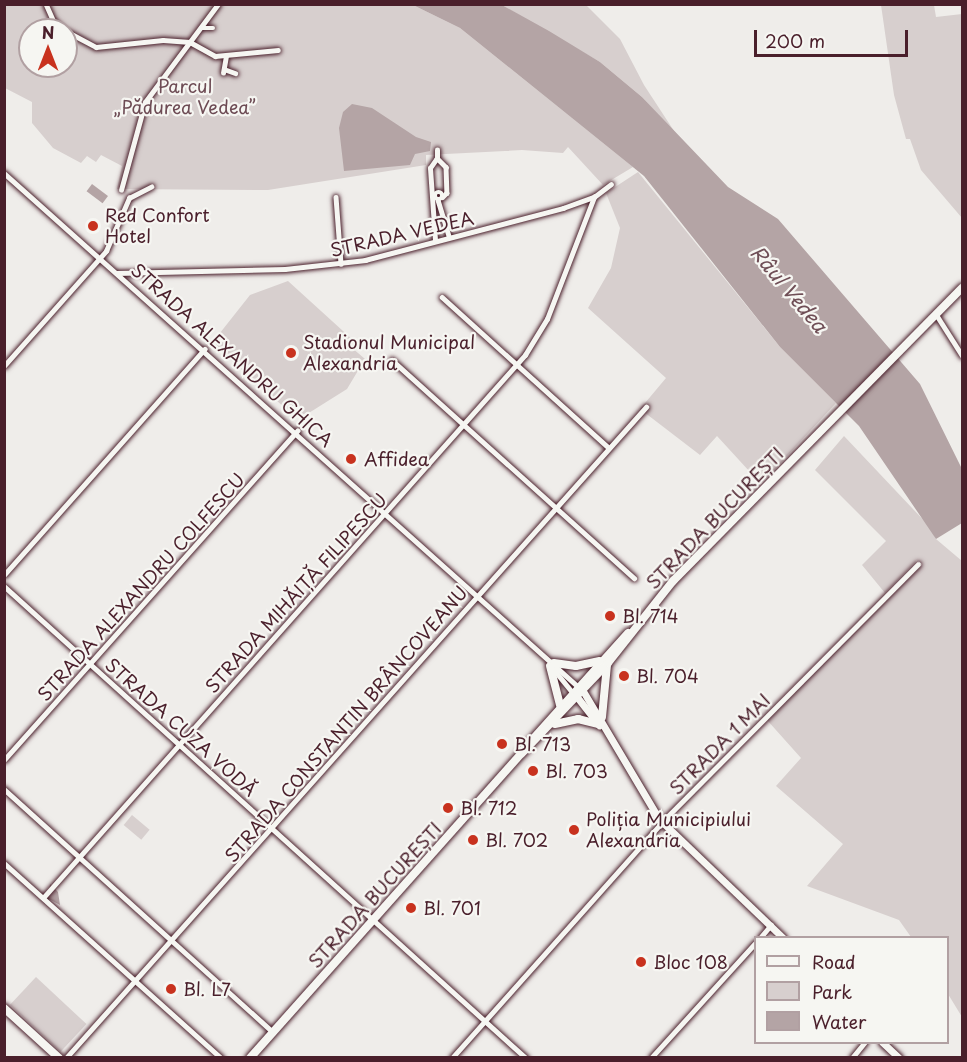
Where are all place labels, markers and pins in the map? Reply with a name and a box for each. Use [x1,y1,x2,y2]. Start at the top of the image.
place label: Red Confort Hotel [105,205,211,248]
marker: Red Confort Hotel [86,219,100,233]
place label: Stadionul Municipal Alexandria [303,332,475,374]
marker: Stadionul Municipal Alexandria [284,346,298,360]
place label: Affidea [364,448,429,470]
marker: Affidea [342,450,360,468]
place label: Bl. 714 [622,605,678,627]
marker: Bl. 714 [603,609,617,623]
place label: Bl. 704 [636,665,698,687]
marker: Bl. 704 [617,669,631,683]
place label: Bl. 713 [514,733,571,755]
marker: Bl. 713 [495,737,509,751]
place label: Bl. 703 [545,760,607,782]
marker: Bl. 703 [526,764,540,778]
place label: Bl. 712 [460,797,517,819]
marker: Bl. 712 [441,801,455,815]
place label: Poliția Municipiului Alexandria [586,809,751,852]
marker: Poliția Municipiului Alexandria [567,823,581,837]
place label: Bl. 702 [485,829,548,851]
marker: Bl. 702 [466,833,480,847]
place label: Bl. 701 [423,897,480,919]
marker: Bl. 701 [404,901,418,915]
place label: Bloc 108 [653,951,729,973]
marker: Bloc 108 [634,955,648,969]
place label: Bl. L7 [183,978,230,1000]
marker: Bl. L7 [164,982,178,996]

